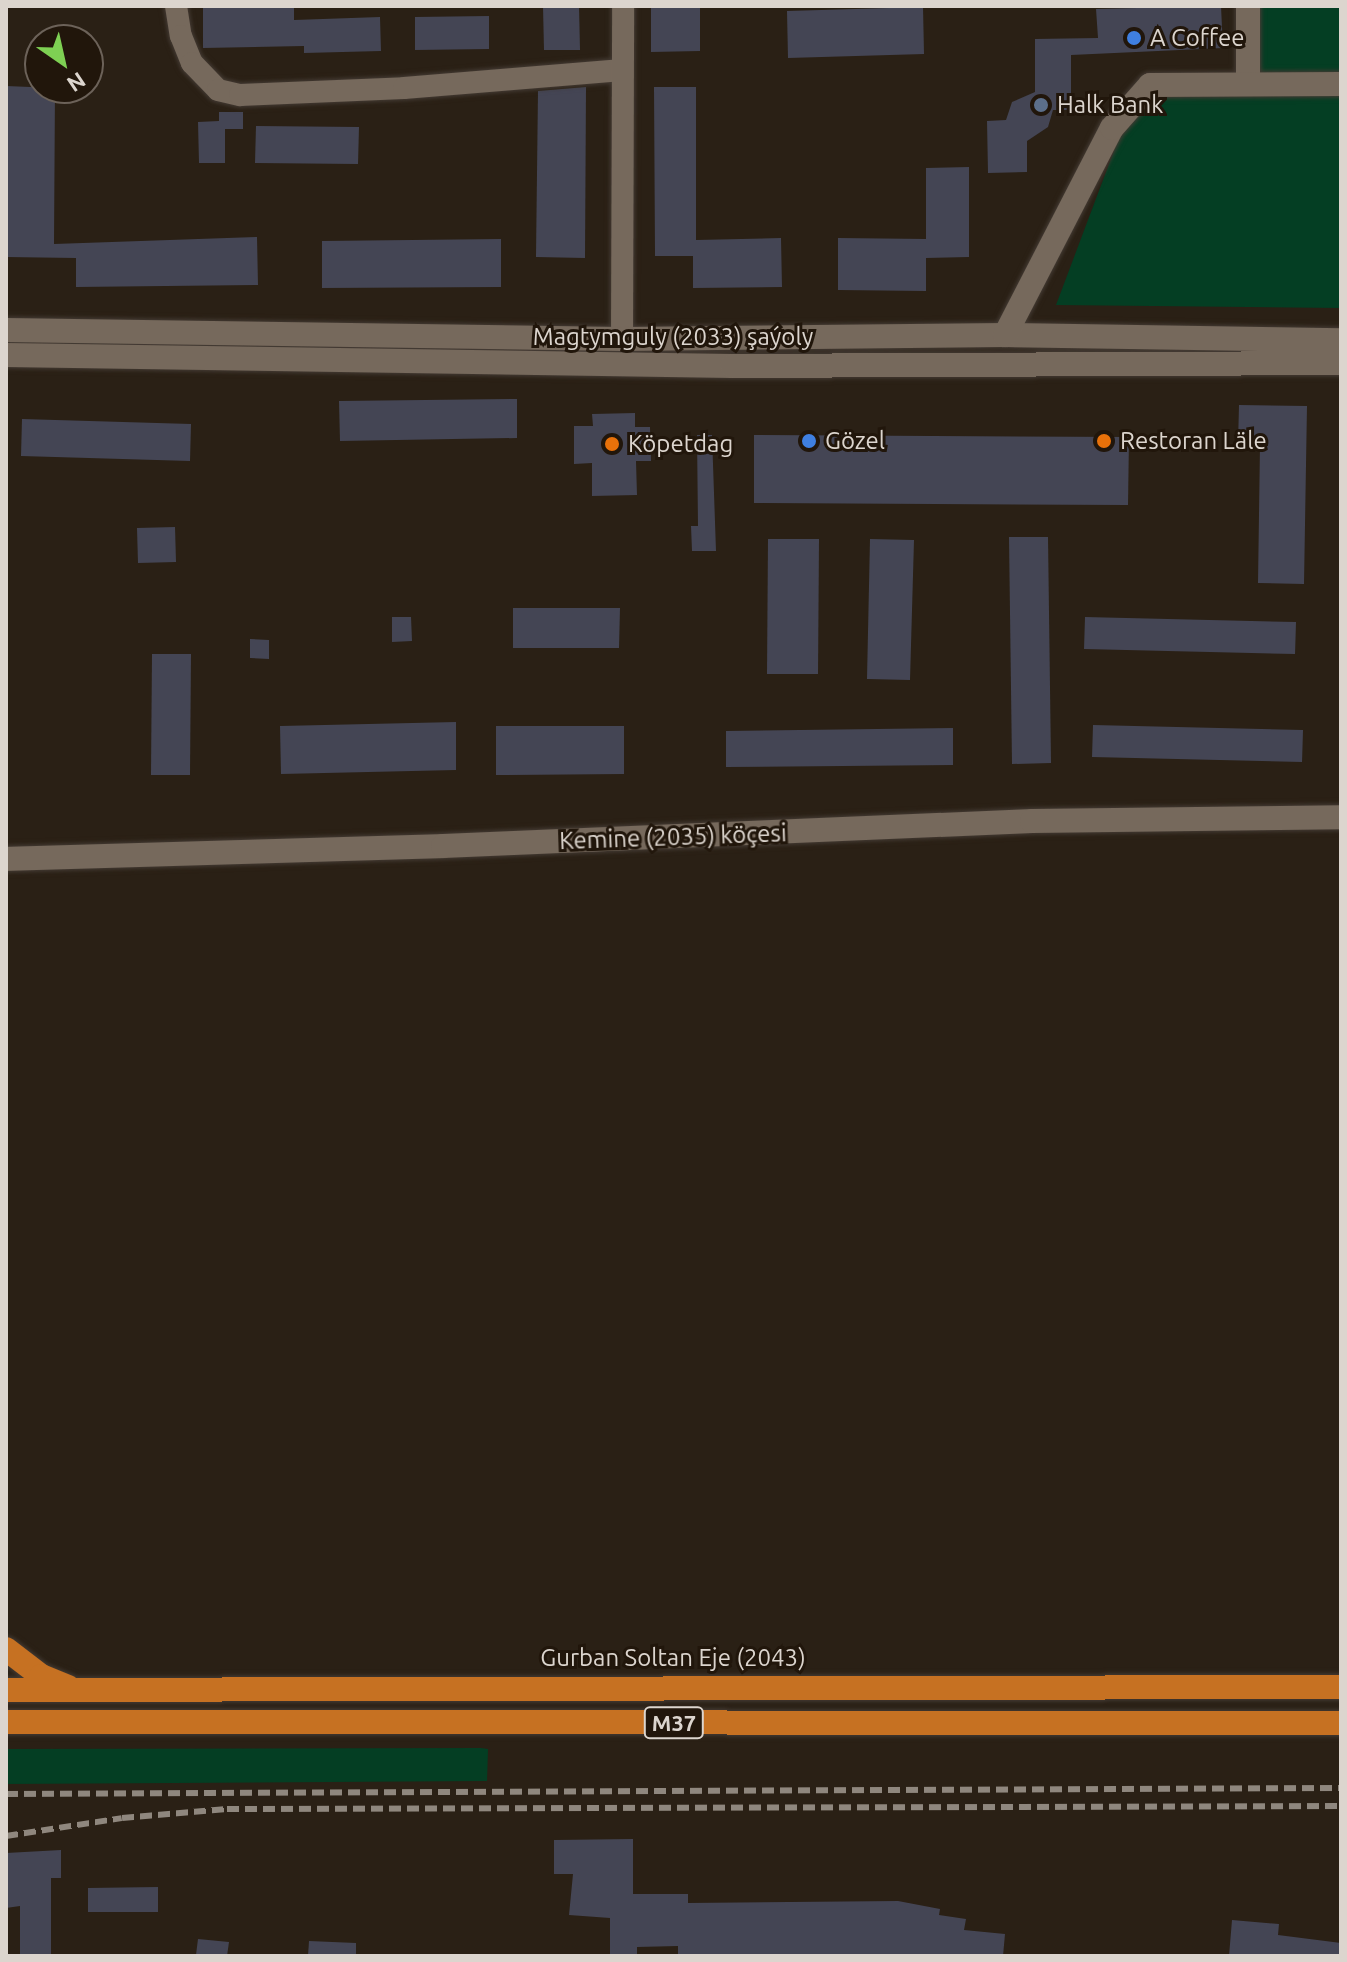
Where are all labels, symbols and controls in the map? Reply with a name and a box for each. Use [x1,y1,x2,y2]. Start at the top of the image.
north arrow [24,24,104,104]
place label: A Coffee [1150,24,1245,52]
marker: A Coffee [1125,29,1143,47]
text: N [63,68,90,98]
place label: Halk Bank [1057,91,1163,119]
marker: Halk Bank [1032,96,1050,114]
street label: Magtymguly (2033) şaýoly [533,323,813,351]
place label: Gözel [825,427,885,455]
place label: Restoran Läle [1120,427,1267,455]
place label: Köpetdag [628,430,733,458]
marker: Gözel [800,432,818,450]
marker: Restoran Läle [1095,432,1113,450]
marker: Köpetdag [603,435,621,453]
street label: Kemine (2035) köçesi [559,819,787,855]
street label: Gurban Soltan Eje (2043) [540,1644,806,1672]
road number: M37 [642,1705,706,1741]

